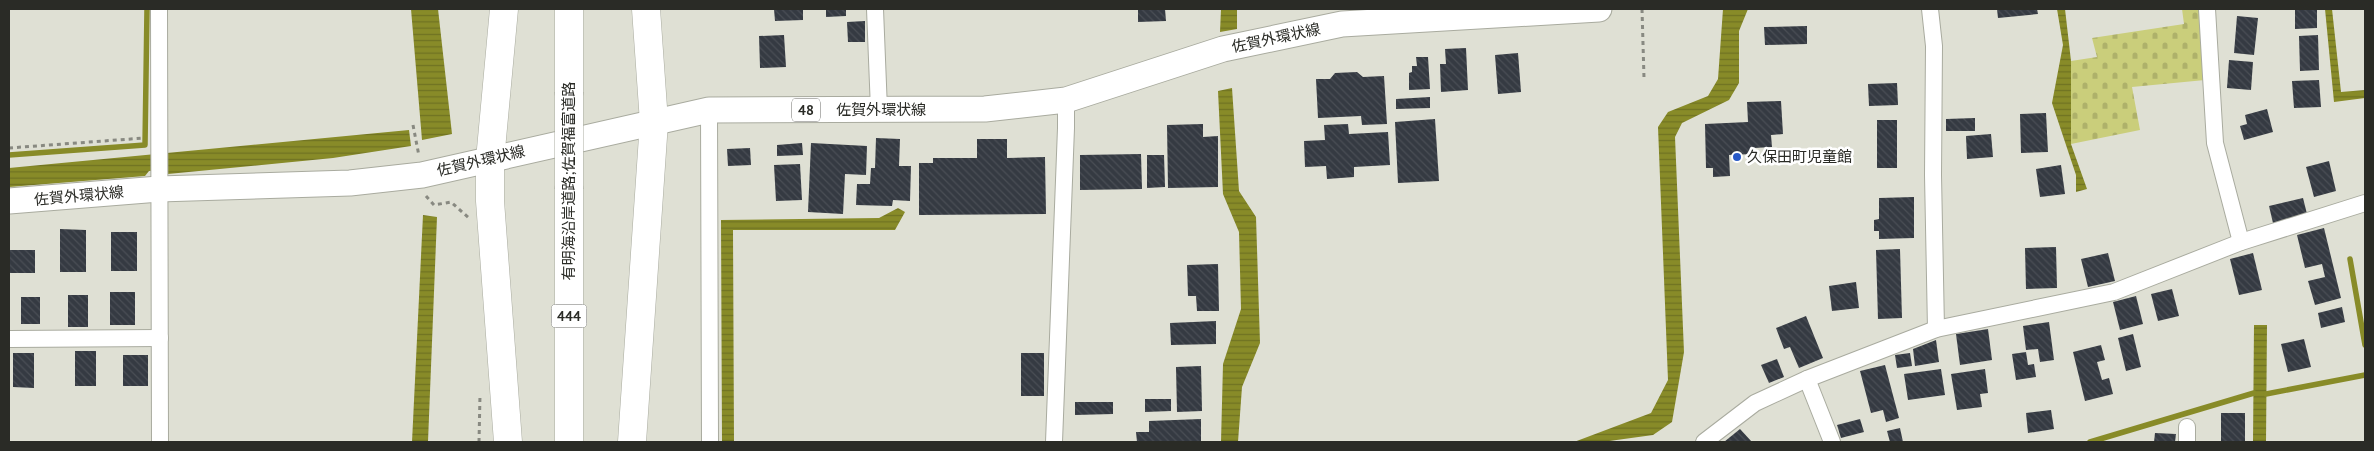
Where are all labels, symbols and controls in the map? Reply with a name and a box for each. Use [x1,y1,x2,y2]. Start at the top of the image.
street label: 佐賀外環状線 [1230,19,1322,56]
street label: 有明海沿岸道路;佐賀福富道路 [559,82,578,280]
road number: 48 [792,98,820,122]
street label: 佐賀外環状線 [836,100,926,119]
street label: 佐賀外環状線 [435,141,527,180]
place label: 久保田町児童館 [1747,147,1852,166]
marker: 久保田町児童館 [1731,151,1743,163]
street label: 佐賀外環状線 [33,182,125,209]
road number: 444 [552,304,586,328]

